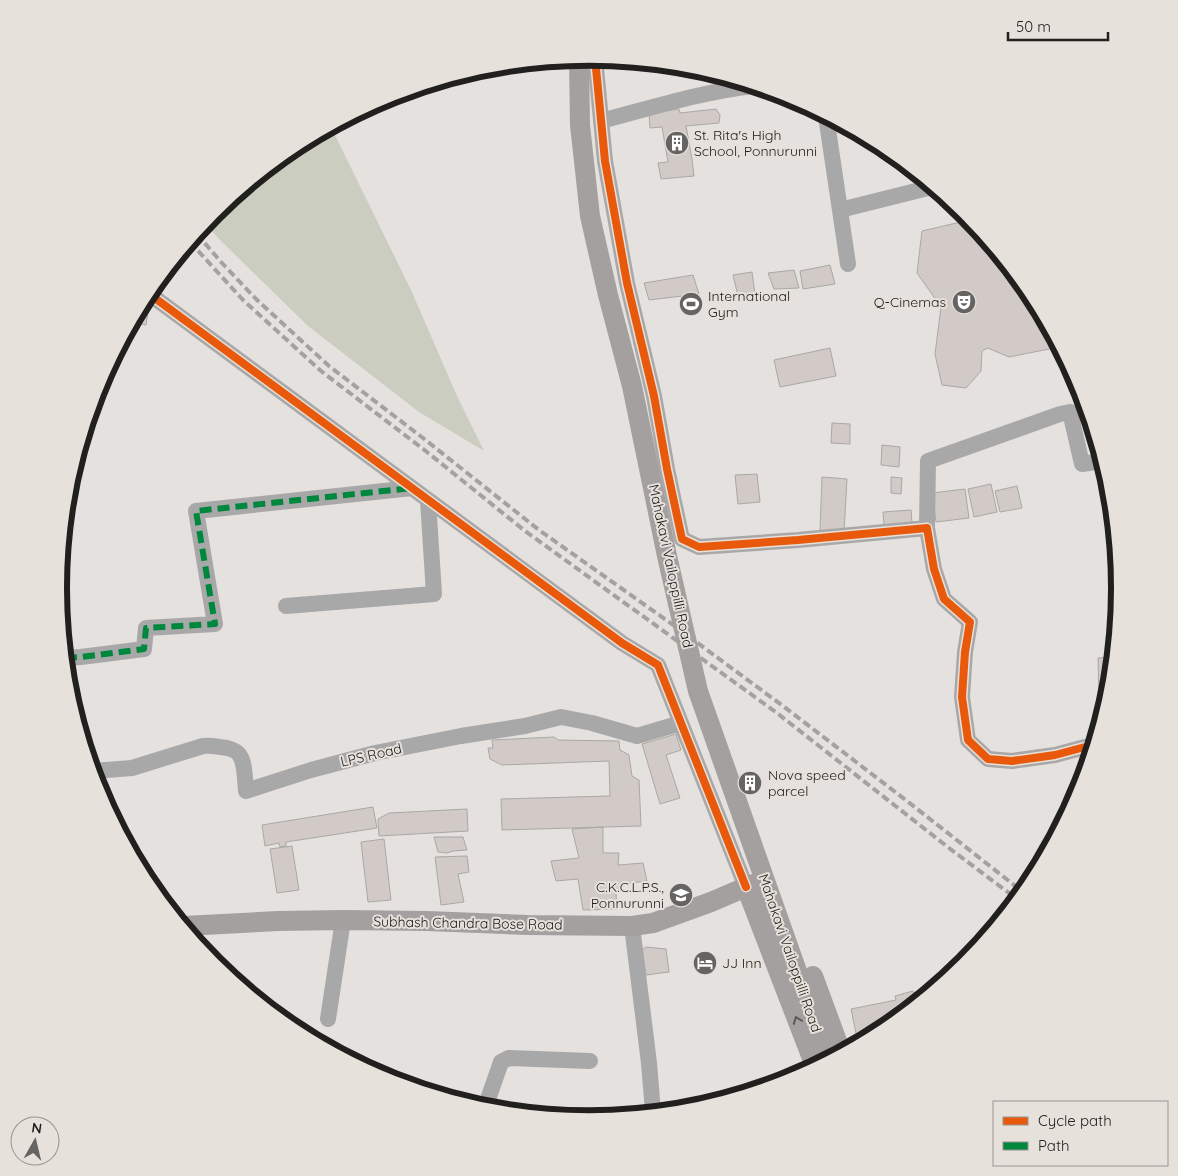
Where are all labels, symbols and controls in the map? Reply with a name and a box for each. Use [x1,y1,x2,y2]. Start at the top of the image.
scale bar [1008,10,1108,42]
text: 50 m [1016,17,1051,36]
place label: St. Rita's High School, Ponnurunni [694,126,817,160]
building icon: St. Rita's High School, Ponnurunni [664,130,690,156]
place label: International Gym [708,287,790,321]
theatre icon: Q-Cinemas [951,289,977,315]
sports icon: International Gym [678,291,704,317]
place label: Q-Cinemas [874,293,946,311]
street label: Mahakavi Vailoppilli Road [645,483,697,649]
street label: LPS Road [339,739,403,771]
place label: Nova speed parcel [768,766,846,800]
building icon: Nova speed parcel [737,770,763,796]
street label: Mahakavi Vailoppilli Road [754,871,826,1035]
place label: C.K.C.L.P.S., Ponnurunni [591,878,664,912]
school or university icon: C.K.C.L.P.S., Ponnurunni [668,882,694,908]
street label: Subhash Chandra Bose Road [373,912,563,934]
hotel icon: JJ Inn [692,950,718,976]
place label: JJ Inn [722,954,762,972]
one-way arrow [793,1017,803,1025]
legend [993,1101,1168,1166]
text: Cycle path [1038,1111,1112,1130]
north arrow [10,1116,60,1166]
text: N [30,1118,43,1138]
text: Path [1038,1136,1070,1155]

